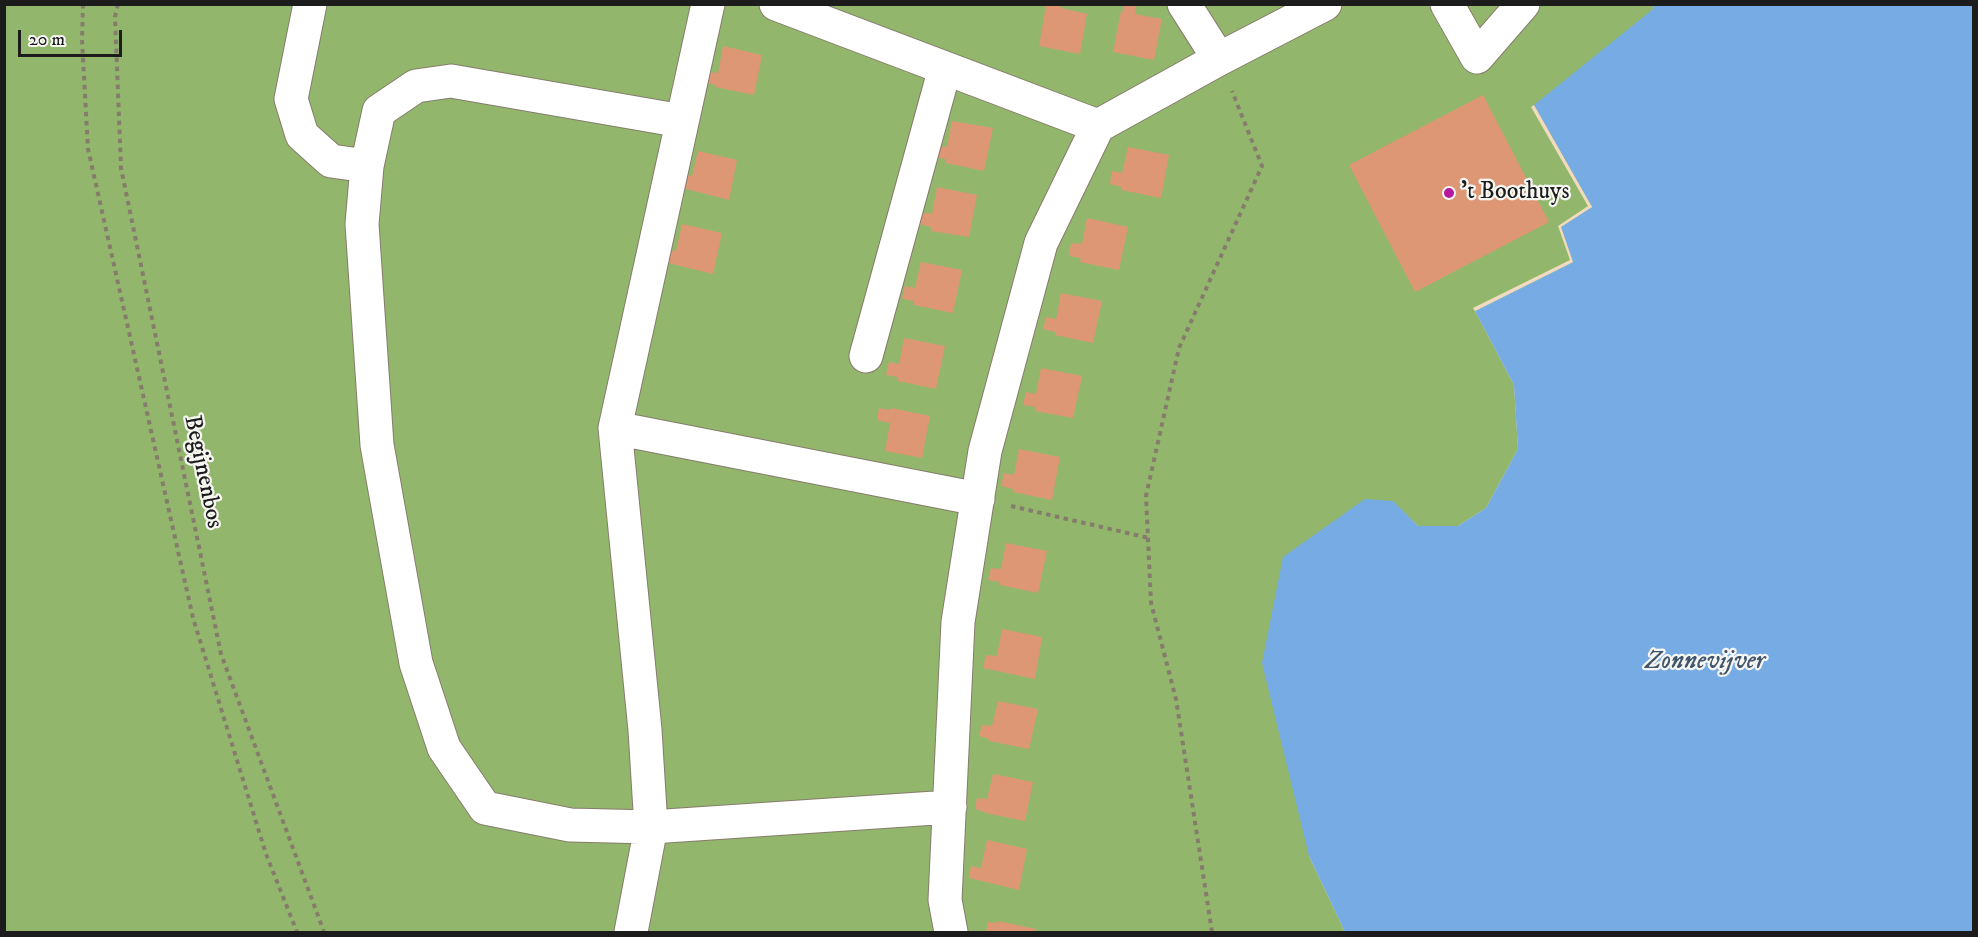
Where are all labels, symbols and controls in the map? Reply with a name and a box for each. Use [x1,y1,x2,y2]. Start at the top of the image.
scale bar [21,18,124,56]
text: 20 m [29,29,65,51]
place label: 't Boothuys [1461,179,1569,207]
marker: 't Boothuys [1442,186,1456,200]
street label: Begijnenbos [176,413,228,531]
water label: Zonnevijver [1645,647,1765,679]

